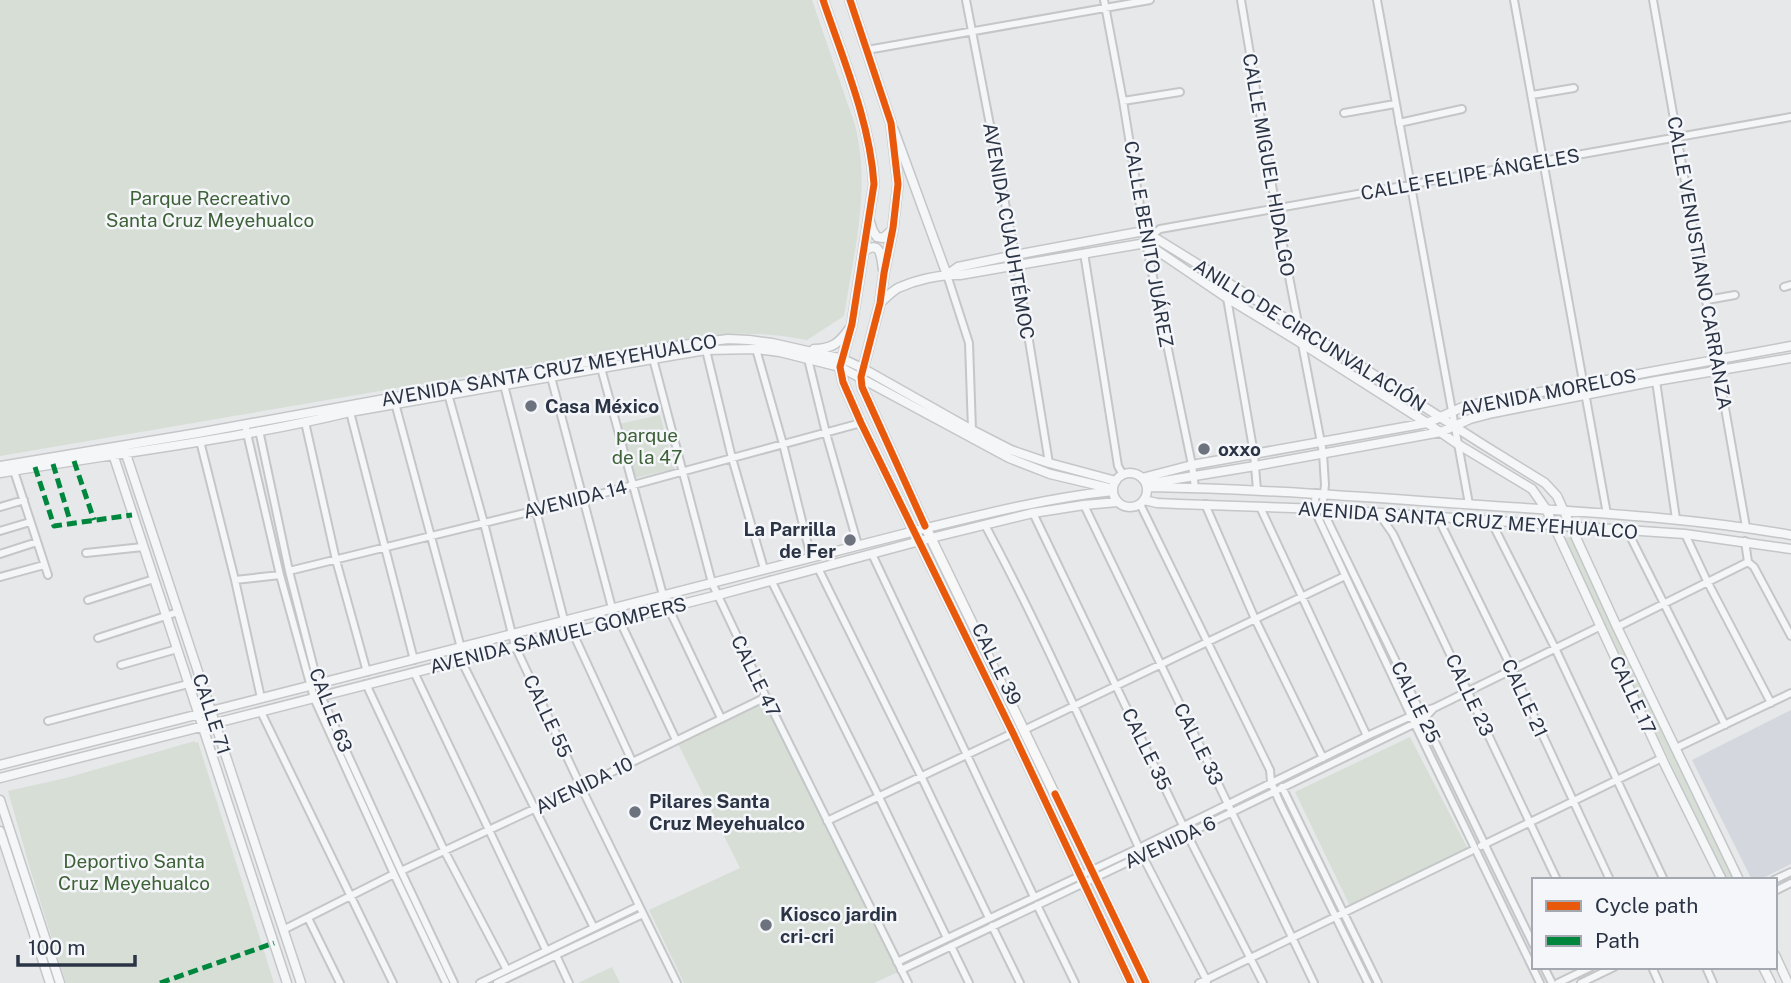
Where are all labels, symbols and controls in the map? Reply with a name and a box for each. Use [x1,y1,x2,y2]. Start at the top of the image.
street label: CALLE MIGUEL HIDALGO [1239,52,1299,278]
street label: CALLE VENUSTIANO CARRANZA [1663,115,1737,411]
street label: AVENIDA CUAUHTÉMOC [979,121,1039,341]
street label: CALLE BENITO JUÁREZ [1120,139,1178,349]
street label: CALLE FELIPE ÁNGELES [1359,144,1581,204]
park label: Parque Recreativo Santa Cruz Meyehualco [106,187,314,231]
street label: ANILLO DE CIRCUNVALACIÓN [1190,254,1430,416]
street label: AVENIDA SANTA CRUZ MEYEHUALCO [379,330,719,410]
street label: AVENIDA MORELOS [1458,364,1638,420]
place label: Casa México [545,395,659,417]
marker: Casa México [523,398,539,414]
park label: parque de la 47 [612,424,682,468]
place label: oxxo [1218,438,1261,460]
marker: oxxo [1196,441,1212,457]
street label: AVENIDA 14 [521,475,629,523]
street label: AVENIDA SANTA CRUZ MEYEHUALCO [1297,497,1639,543]
place label: La Parrilla de Fer [744,518,836,562]
marker: La Parrilla de Fer [842,532,858,548]
street label: AVENIDA SAMUEL GOMPERS [427,592,689,678]
street label: CALLE 39 [968,619,1026,709]
street label: CALLE 47 [727,632,785,720]
street label: CALLE 23 [1441,650,1499,740]
street label: CALLE 17 [1605,652,1661,738]
street label: CALLE 21 [1497,655,1553,741]
street label: CALLE 25 [1387,658,1445,746]
street label: CALLE 63 [305,665,357,755]
street label: CALLE 71 [189,671,235,757]
street label: CALLE 55 [519,671,577,761]
street label: CALLE 33 [1170,699,1228,789]
street label: CALLE 35 [1118,704,1176,794]
street label: AVENIDA 10 [532,752,636,818]
place label: Pilares Santa Cruz Meyehualco [649,790,805,834]
marker: Pilares Santa Cruz Meyehualco [627,804,643,820]
street label: AVENIDA 6 [1121,811,1219,873]
park label: Deportivo Santa Cruz Meyehualco [58,850,210,894]
legend [1532,878,1777,969]
text: Cycle path [1595,893,1698,918]
place label: Kiosco jardin cri-cri [780,903,897,947]
marker: Kiosco jardin cri-cri [758,917,774,933]
scale bar [18,923,135,967]
text: Path [1595,928,1640,953]
text: 100 m [28,935,85,960]

